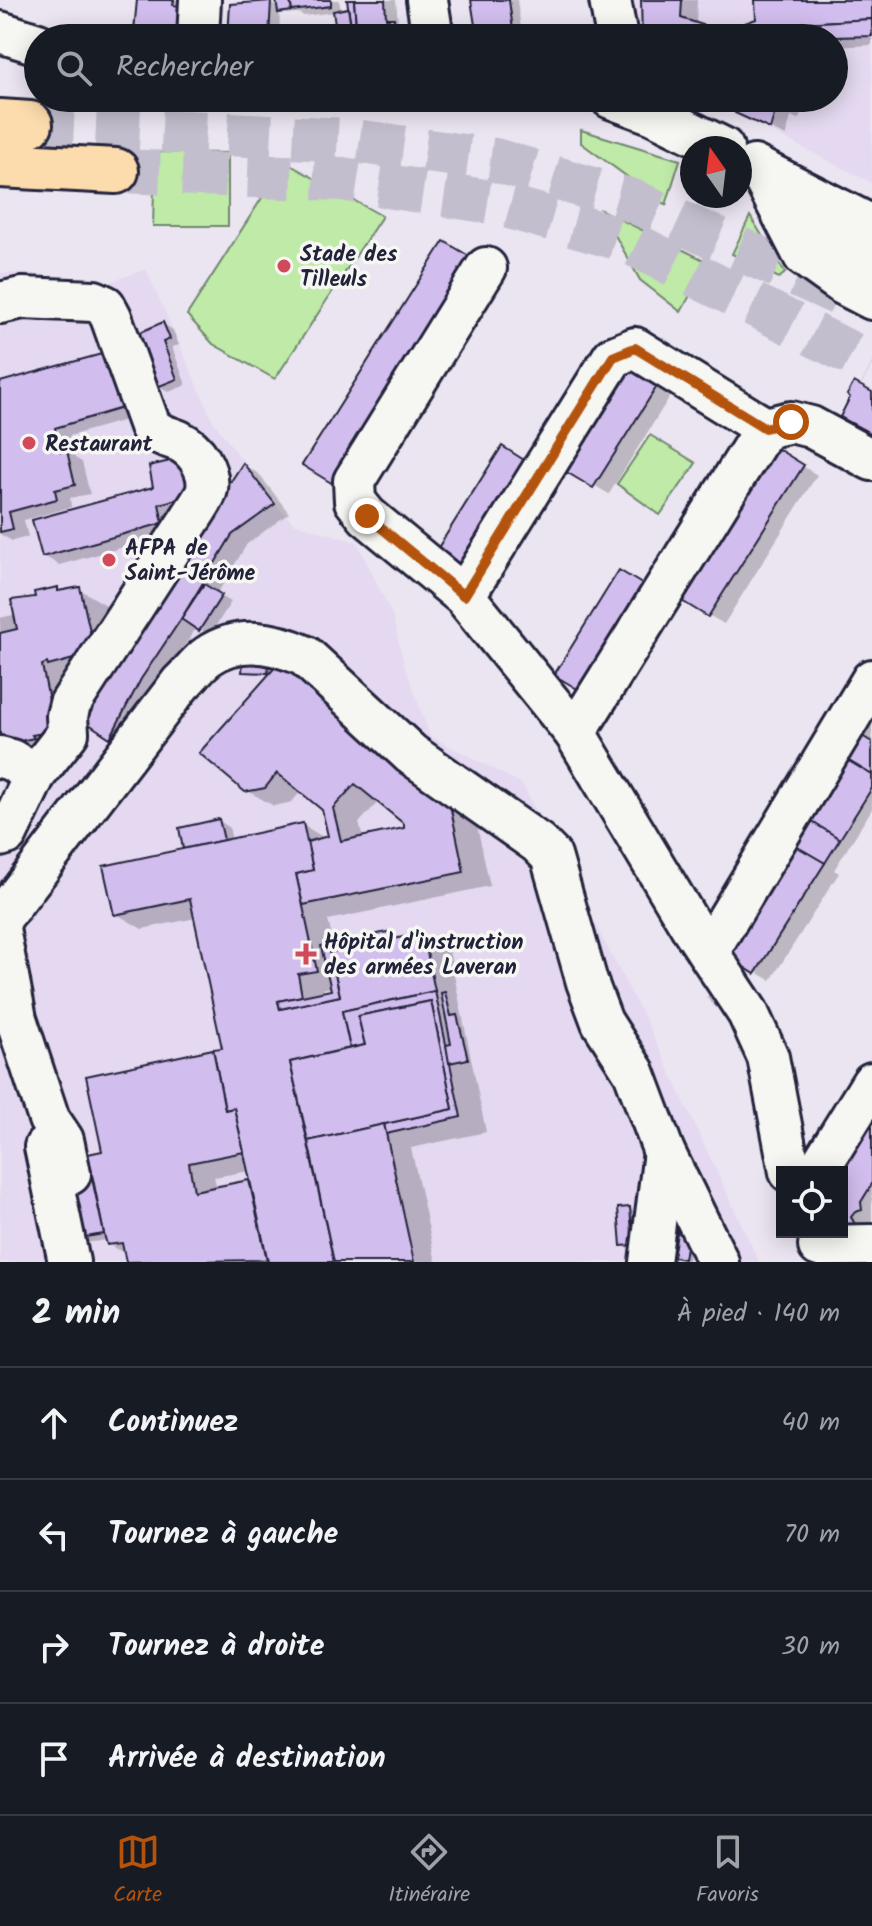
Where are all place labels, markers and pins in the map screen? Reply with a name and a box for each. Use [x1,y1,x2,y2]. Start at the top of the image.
place label: Stade des Tilleuls [300,238,398,298]
marker: Stade des Tilleuls [275,257,293,275]
place label: Restaurant [45,428,153,463]
marker: Restaurant [20,434,38,452]
place label: AFPA de Saint-Jérôme [125,532,255,592]
marker: AFPA de Saint-Jérôme [100,551,118,569]
place label: Hôpital d'instruction des armées Laveran [324,926,523,986]
marker: Hôpital d'instruction des armées Laveran [295,943,317,965]

